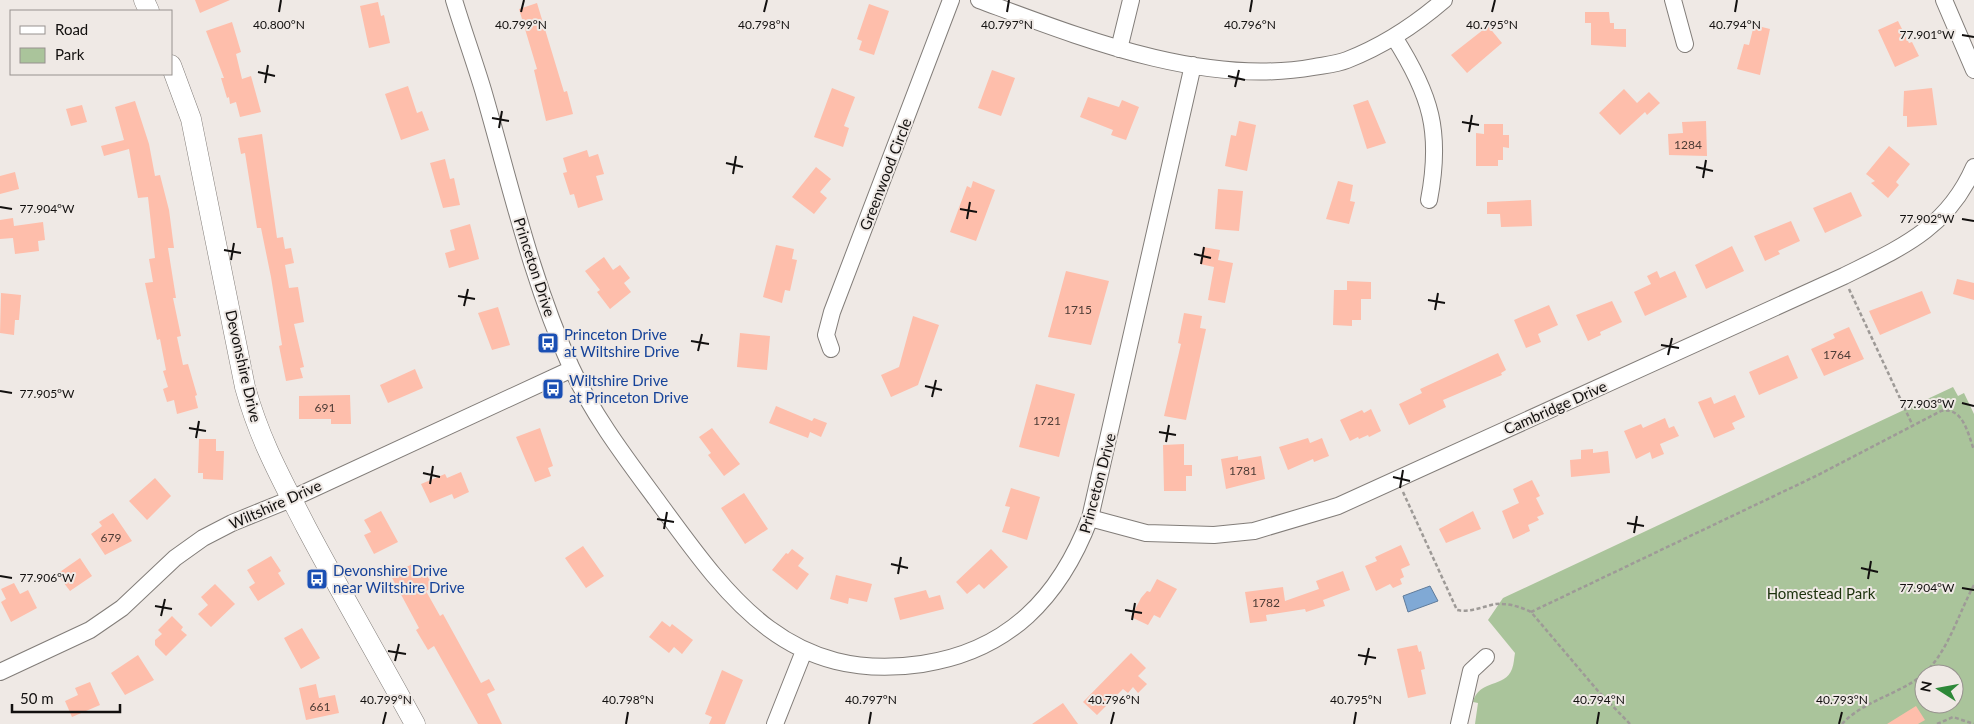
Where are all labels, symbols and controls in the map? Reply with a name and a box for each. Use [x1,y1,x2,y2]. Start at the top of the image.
legend [10,10,172,75]
text: 40.800°N [253,17,305,32]
text: 40.799°N [495,17,547,32]
text: 40.798°N [738,17,790,32]
text: 40.797°N [981,17,1033,32]
text: 40.796°N [1224,17,1276,32]
text: 40.795°N [1466,17,1518,32]
text: 40.794°N [1709,17,1761,32]
text: Road [55,20,88,38]
text: 77.901°W [1899,27,1955,42]
text: Park [55,45,85,63]
street label: Greenwood Circle [855,115,915,233]
house number: 1284 [1674,137,1702,152]
text: 77.904°W [19,201,75,216]
text: 77.902°W [1899,211,1955,226]
street label: Princeton Drive [511,215,559,319]
house number: 1715 [1064,302,1092,317]
street label: Devonshire Drive [222,308,266,424]
place label: Princeton Drive at Wiltshire Drive [564,325,680,360]
bus stop icon: Princeton Drive at Wiltshire Drive [536,331,560,355]
house number: 1764 [1823,347,1851,362]
place label: Wiltshire Drive at Princeton Drive [569,371,689,406]
street label: Cambridge Drive [1501,376,1609,438]
bus stop icon: Wiltshire Drive at Princeton Drive [541,377,565,401]
text: 77.905°W [19,386,75,401]
text: 77.903°W [1899,396,1955,411]
house number: 691 [315,400,335,415]
house number: 1721 [1033,413,1061,428]
street label: Princeton Drive [1075,431,1119,535]
house number: 1781 [1229,463,1257,478]
street label: Wiltshire Drive [226,476,324,532]
house number: 679 [101,530,121,545]
place label: Devonshire Drive near Wiltshire Drive [333,561,465,596]
bus stop icon: Devonshire Drive near Wiltshire Drive [305,567,329,591]
text: 77.906°W [19,570,75,585]
text: 77.904°W [1899,580,1955,595]
park label: Homestead Park [1767,584,1876,602]
house number: 1782 [1252,595,1280,610]
north arrow [1914,664,1964,714]
text: N [1916,680,1935,693]
scale bar [12,682,120,714]
text: 50 m [20,689,54,707]
text: 40.799°N [360,692,412,707]
text: 40.798°N [602,692,654,707]
text: 40.797°N [845,692,897,707]
text: 40.796°N [1088,692,1140,707]
text: 40.795°N [1330,692,1382,707]
text: 40.794°N [1573,692,1625,707]
text: 40.793°N [1816,692,1868,707]
house number: 661 [310,699,330,714]

